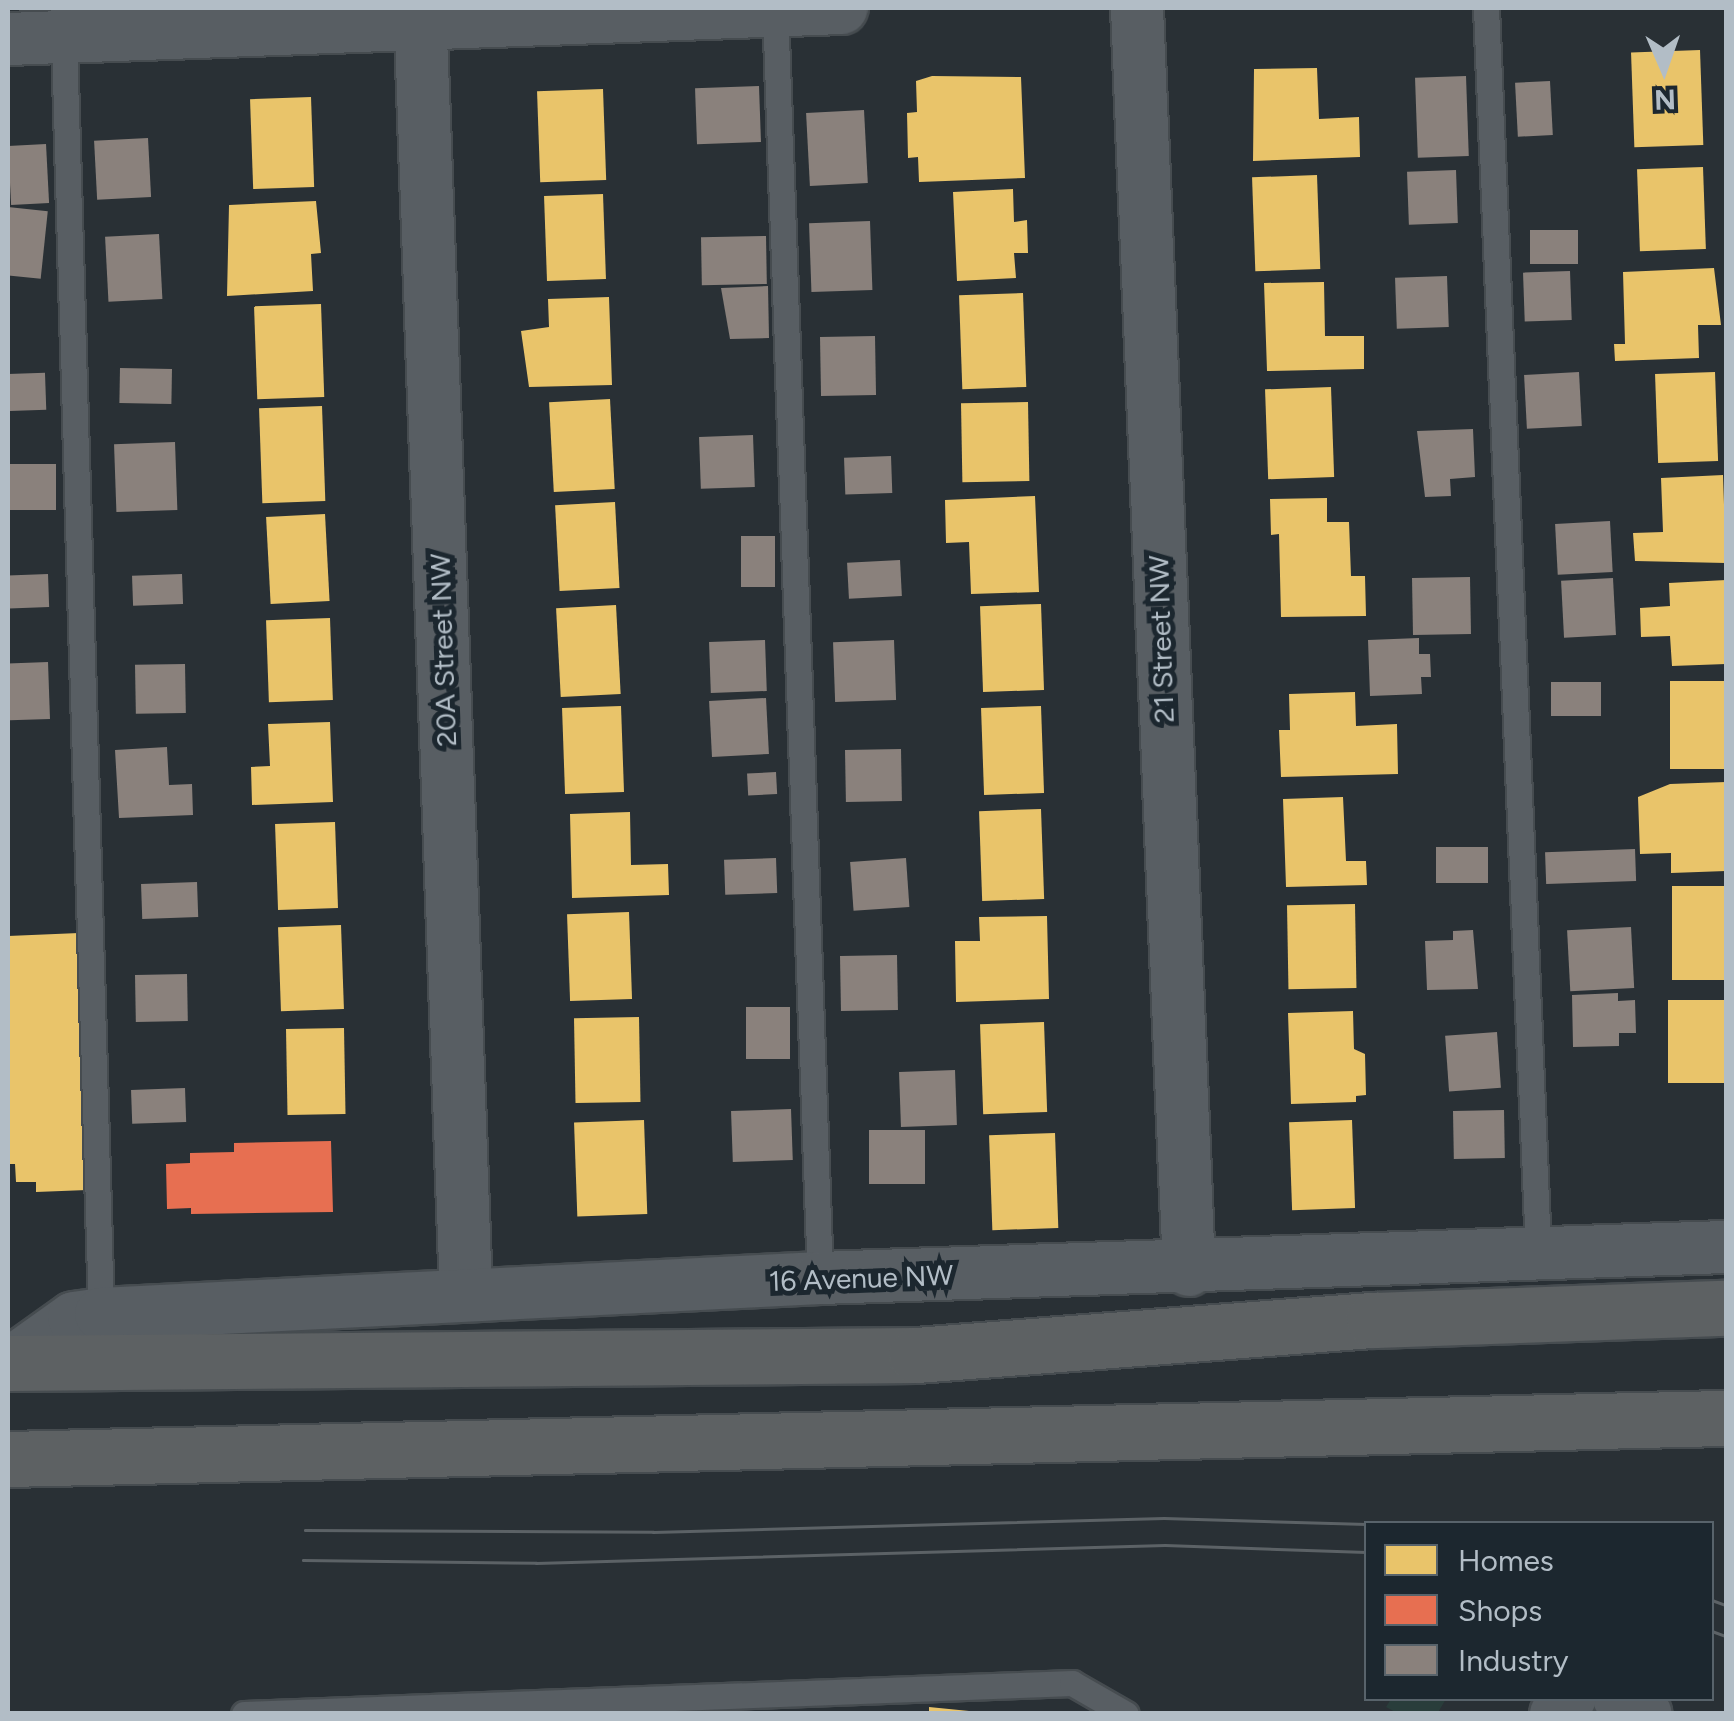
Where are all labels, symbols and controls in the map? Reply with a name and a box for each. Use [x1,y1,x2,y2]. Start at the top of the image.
north arrow [1614,20,1714,120]
text: N [1654,83,1676,117]
street label: 20A Street NW [423,553,463,747]
street label: 21 Street NW [1141,554,1181,724]
street label: 16 Avenue NW [768,1258,954,1298]
legend [1364,1521,1714,1701]
text: Homes [1458,1542,1554,1579]
text: Shops [1458,1592,1542,1629]
text: Industry [1458,1642,1568,1679]

